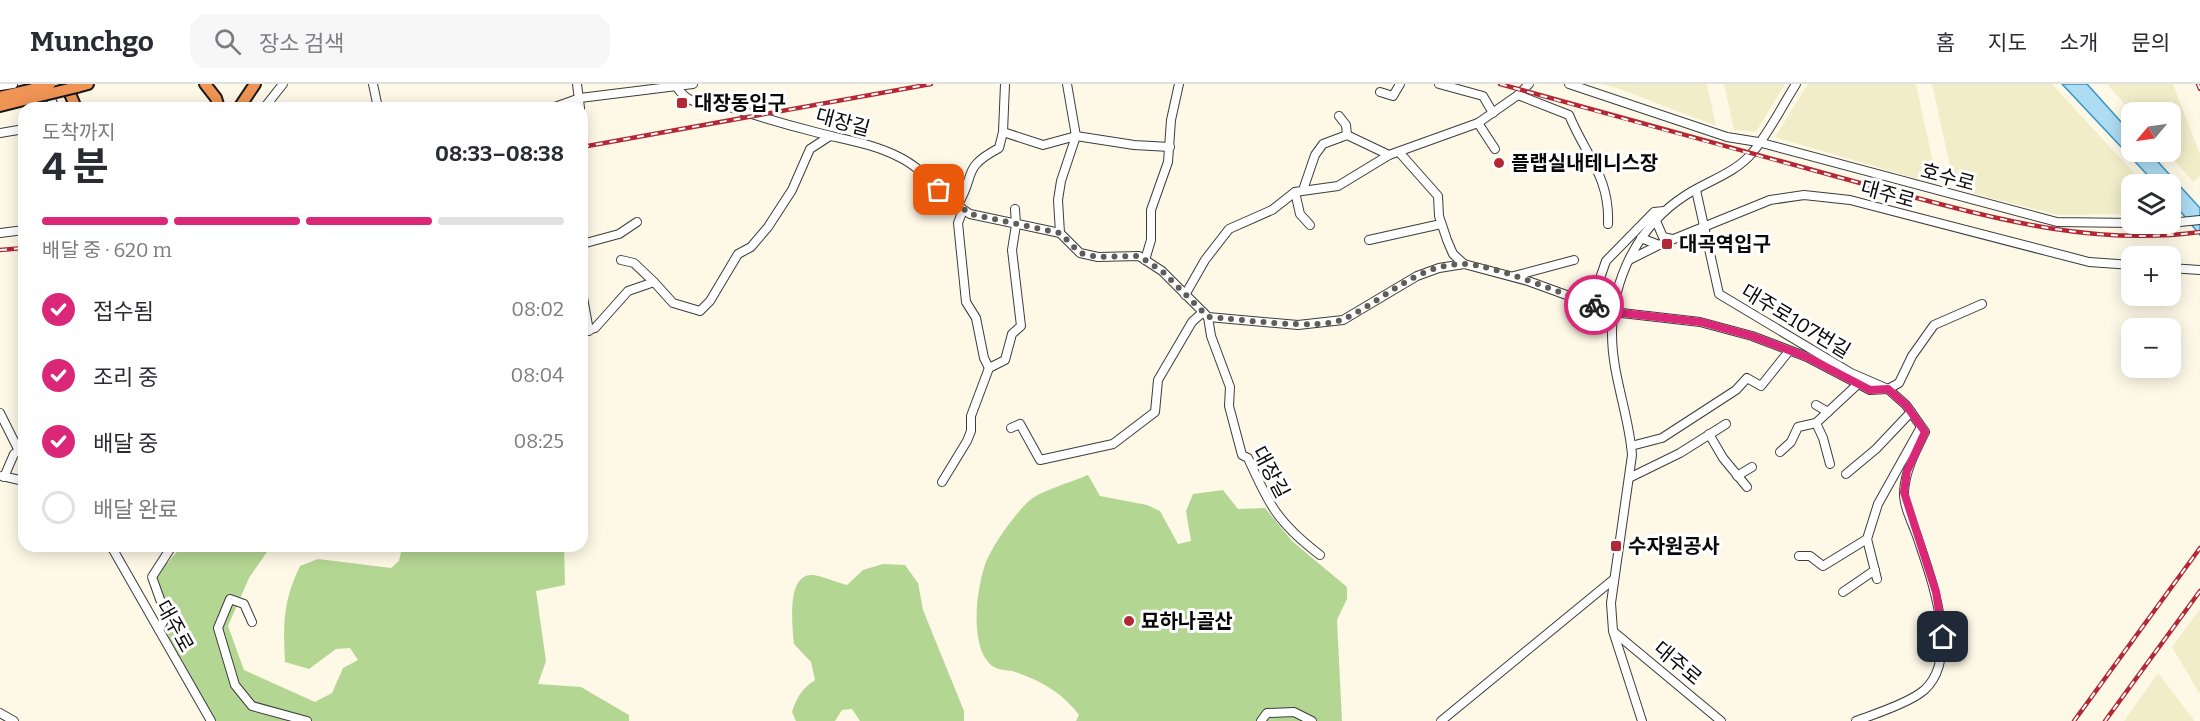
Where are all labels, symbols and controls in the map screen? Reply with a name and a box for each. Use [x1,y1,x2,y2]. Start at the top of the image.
search box [190,14,610,68]
text: Munchgo [30,25,154,58]
icon: search [211,25,244,58]
text: 장소 검색 [259,30,344,57]
text: 홈 [1936,30,1955,56]
text: 지도 [1988,30,2027,56]
text: 소개 [2060,30,2098,56]
text: 문의 [2131,30,2170,56]
place label: 대장동입구 [694,91,786,115]
marker: 대장동입구 [675,96,689,110]
north arrow [2121,102,2181,162]
map controls [2121,102,2181,378]
street label: 대장길 [813,103,873,141]
text: 도착까지 [42,120,116,144]
text: 08:33–08:38 [435,140,564,167]
text: 4 분 [42,144,109,190]
place label: 플랩실내테니스장 [1511,151,1658,175]
marker: 플랩실내테니스장 [1492,156,1506,170]
street label: 호수로 [1918,158,1978,196]
pin [913,164,964,215]
icon: bag [922,173,955,206]
button: layers [2121,174,2181,234]
street label: 대주로 [1858,175,1918,213]
place label: 대곡역입구 [1679,232,1771,256]
marker: 대곡역입구 [1660,237,1674,251]
text: 배달 중 · 620 m [42,238,172,262]
button: + [2121,246,2181,306]
courier [1564,275,1624,335]
street label: 대주로107번길 [1737,279,1855,363]
icon: bike [1578,289,1611,322]
icon: check [42,293,75,326]
text: 08:02 [511,297,564,321]
text: 접수됨 [93,298,154,325]
button: − [2121,318,2181,378]
icon: check [42,359,75,392]
text: 08:04 [510,363,564,387]
text: 조리 중 [93,364,158,391]
icon: check [42,425,75,458]
text: 08:25 [513,429,564,453]
text: 배달 중 [93,430,158,457]
street label: 대장길 [1247,442,1295,502]
text: 배달 완료 [93,496,178,523]
place label: 수자원공사 [1628,534,1720,558]
marker: 수자원공사 [1609,539,1623,553]
street label: 대주로 [151,596,199,656]
place label: 묘하나골산 [1141,609,1233,633]
pin [1917,611,1968,662]
marker: 묘하나골산 [1122,614,1136,628]
icon: home [1926,620,1959,653]
street label: 대주로 [1649,636,1707,690]

